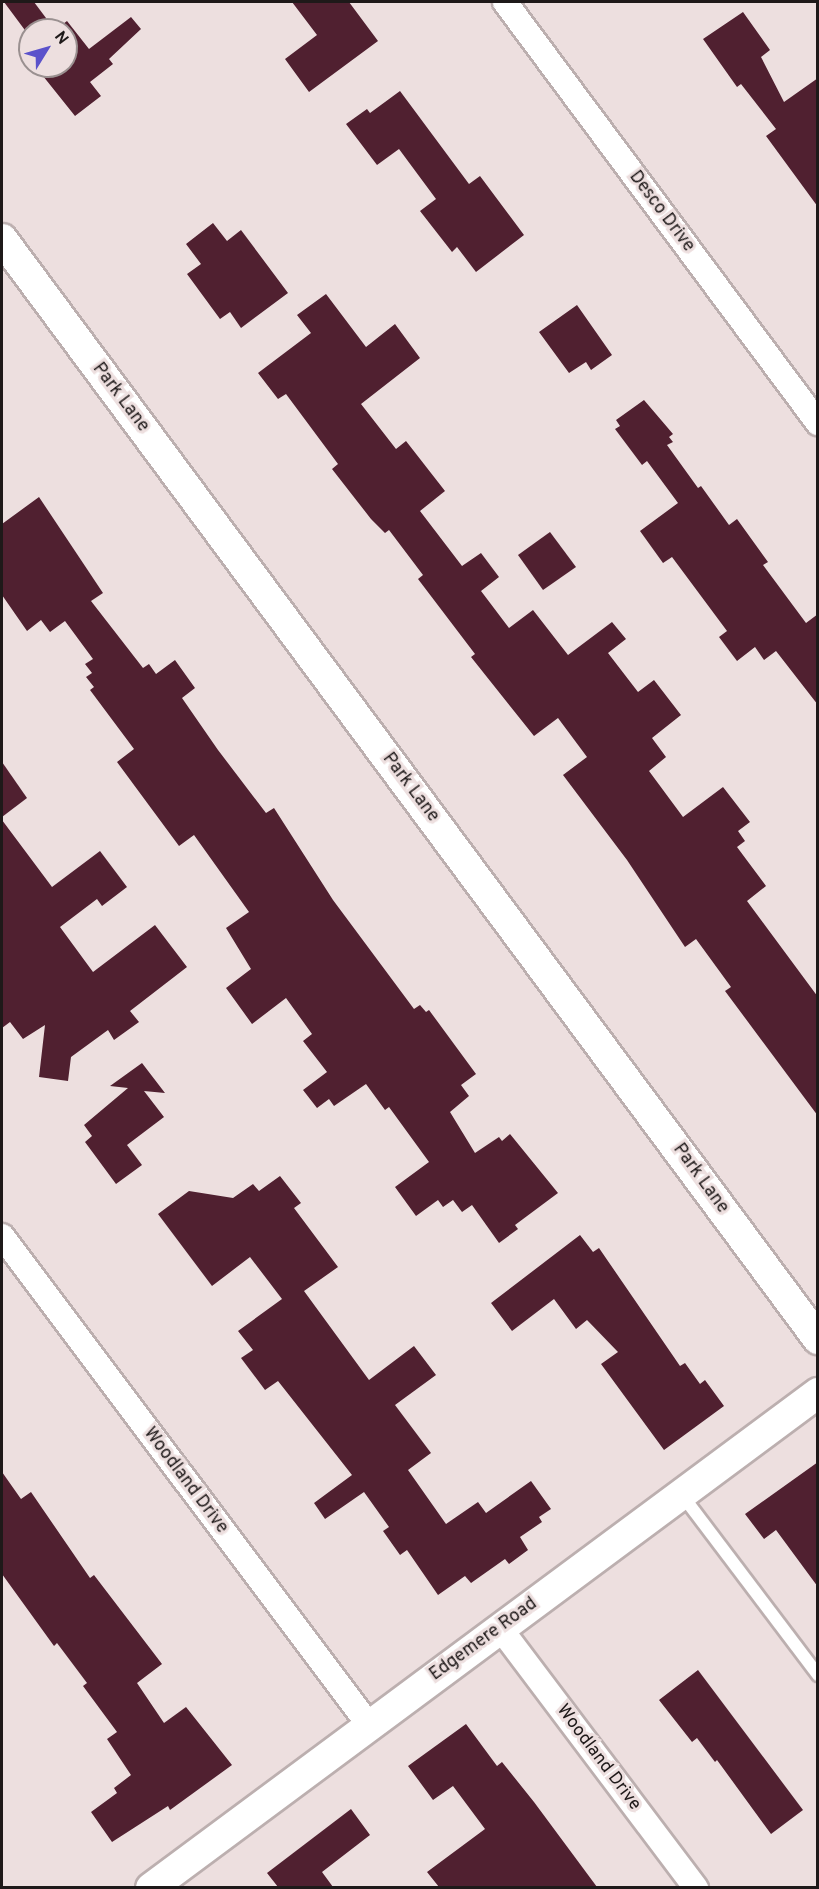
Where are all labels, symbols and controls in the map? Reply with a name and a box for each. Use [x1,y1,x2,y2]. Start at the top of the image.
north arrow [18,18,78,78]
text: N [49,28,72,49]
street label: Desco Drive [624,167,698,257]
street label: Park Lane [87,359,153,437]
street label: Park Lane [377,749,443,827]
street label: Park Lane [667,1140,733,1218]
street label: Woodland Drive [138,1424,232,1538]
street label: Edgemere Road [426,1594,542,1686]
street label: Woodland Drive [551,1701,645,1815]

